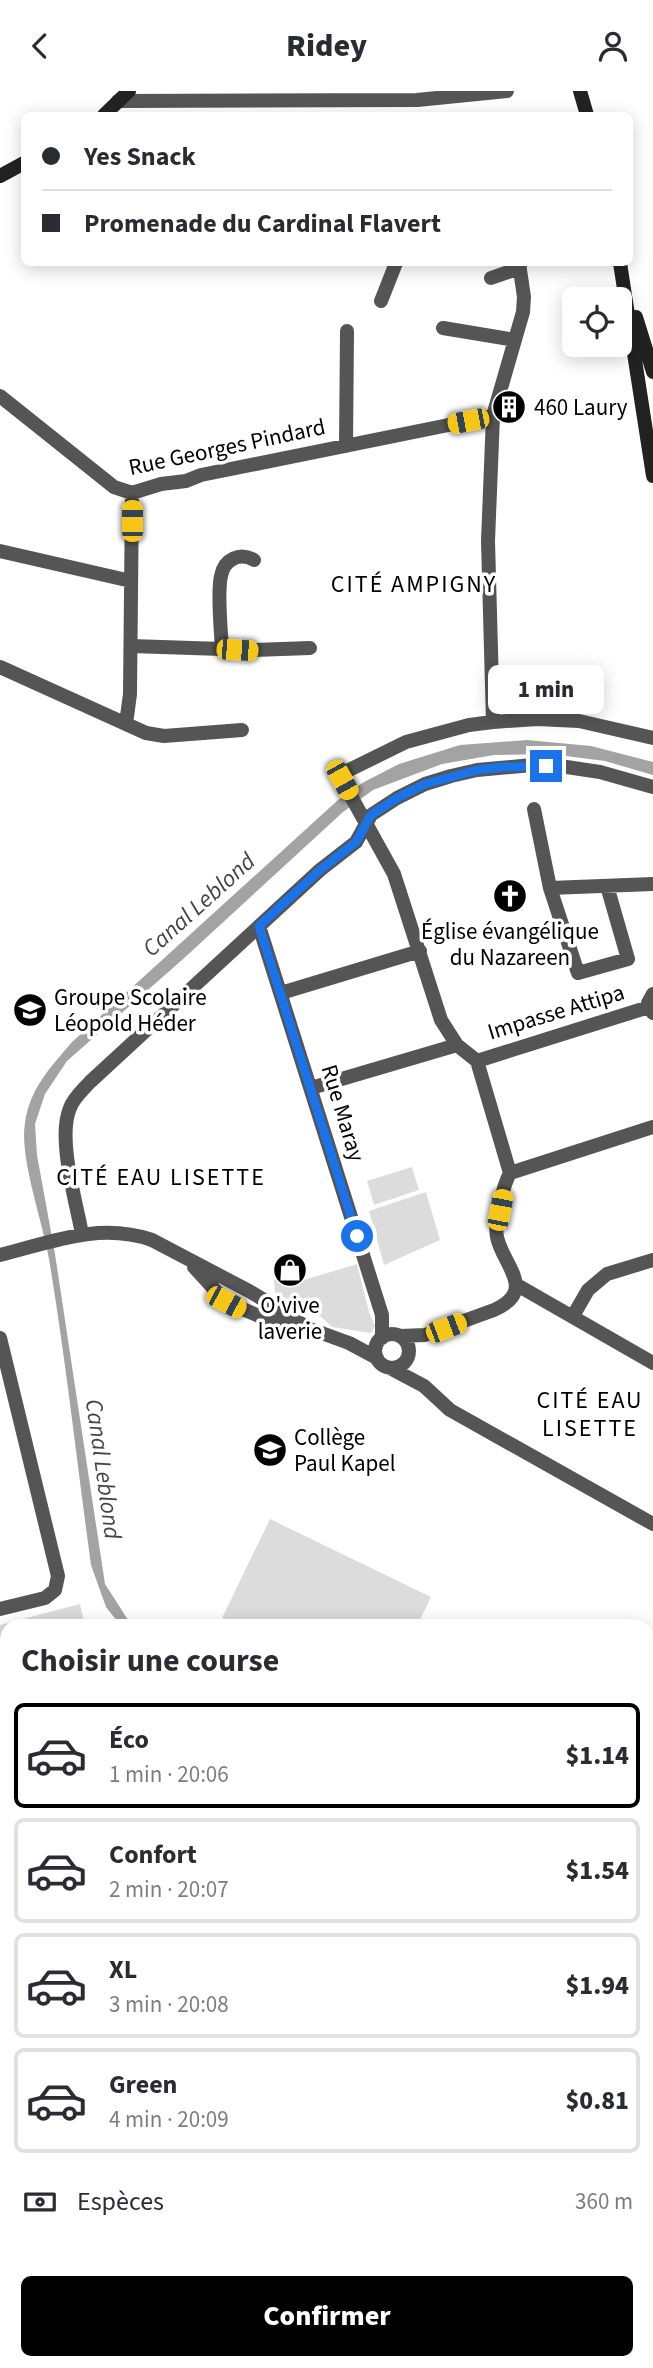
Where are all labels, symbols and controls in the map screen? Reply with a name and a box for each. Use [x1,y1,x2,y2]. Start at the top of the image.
text: Ridey [286,23,367,69]
icon: back [21,27,59,65]
icon: person [594,27,632,65]
text: Yes Snack [84,138,196,175]
text: Promenade du Cardinal Flavert [84,205,441,242]
map controls [562,287,632,357]
button: locate [562,287,632,357]
building icon: 460 Laury [490,388,528,426]
place label: 460 Laury [534,391,628,424]
car [446,407,491,435]
street label: Rue Georges Pindard [126,410,328,484]
car [122,500,143,542]
district label: CITÉ AMPIGNY [331,567,497,602]
car [216,638,259,662]
callout: 1 min [488,665,604,713]
text: 1 min [518,673,574,706]
route end [530,750,562,782]
car [323,757,362,803]
water label: Canal Leblond [135,844,264,965]
church icon: Église évangélique du Nazareen [491,877,529,915]
place label: Église évangélique du Nazareen [421,915,599,974]
street label: Impasse Attipa [484,976,628,1048]
place label: Groupe Scolaire Léopold Héder [54,981,207,1040]
school or university icon: Groupe Scolaire Léopold Héder [11,991,49,1029]
street label: Rue Maray [313,1061,373,1166]
district label: CITÉ EAU LISETTE [56,1160,266,1195]
car [486,1187,515,1233]
route start [341,1220,373,1252]
shop icon: O'vive laverie [271,1251,309,1289]
car [203,1283,250,1321]
place label: O'vive laverie [258,1289,322,1348]
car [423,1311,470,1345]
district label: CITÉ EAU LISETTE [536,1383,644,1446]
water label: Canal Leblond [76,1397,130,1542]
place label: Collège Paul Kapel [294,1421,396,1480]
school or university icon: Collège Paul Kapel [251,1431,289,1469]
text: Choisir une course [21,1638,279,1684]
text: Éco [109,1721,149,1758]
icon: car [25,1724,88,1787]
text: $1.14 [565,1737,629,1774]
text: 1 min · 20:06 [109,1758,229,1791]
text: Confort [109,1836,197,1873]
icon: car [25,1839,88,1902]
text: $1.54 [565,1852,629,1889]
text: 2 min · 20:07 [109,1873,229,1906]
text: XL [109,1951,137,1988]
icon: car [25,1954,88,2017]
text: $1.94 [565,1967,629,2004]
text: 3 min · 20:08 [109,1988,229,2021]
text: Green [109,2066,177,2103]
icon: car [25,2069,88,2132]
text: $0.81 [565,2082,629,2119]
text: 4 min · 20:09 [109,2103,229,2136]
icon: cash [21,2183,59,2221]
text: Espèces [77,2183,164,2220]
text: 360 m [575,2185,633,2218]
button: Confirmer [21,2276,633,2356]

